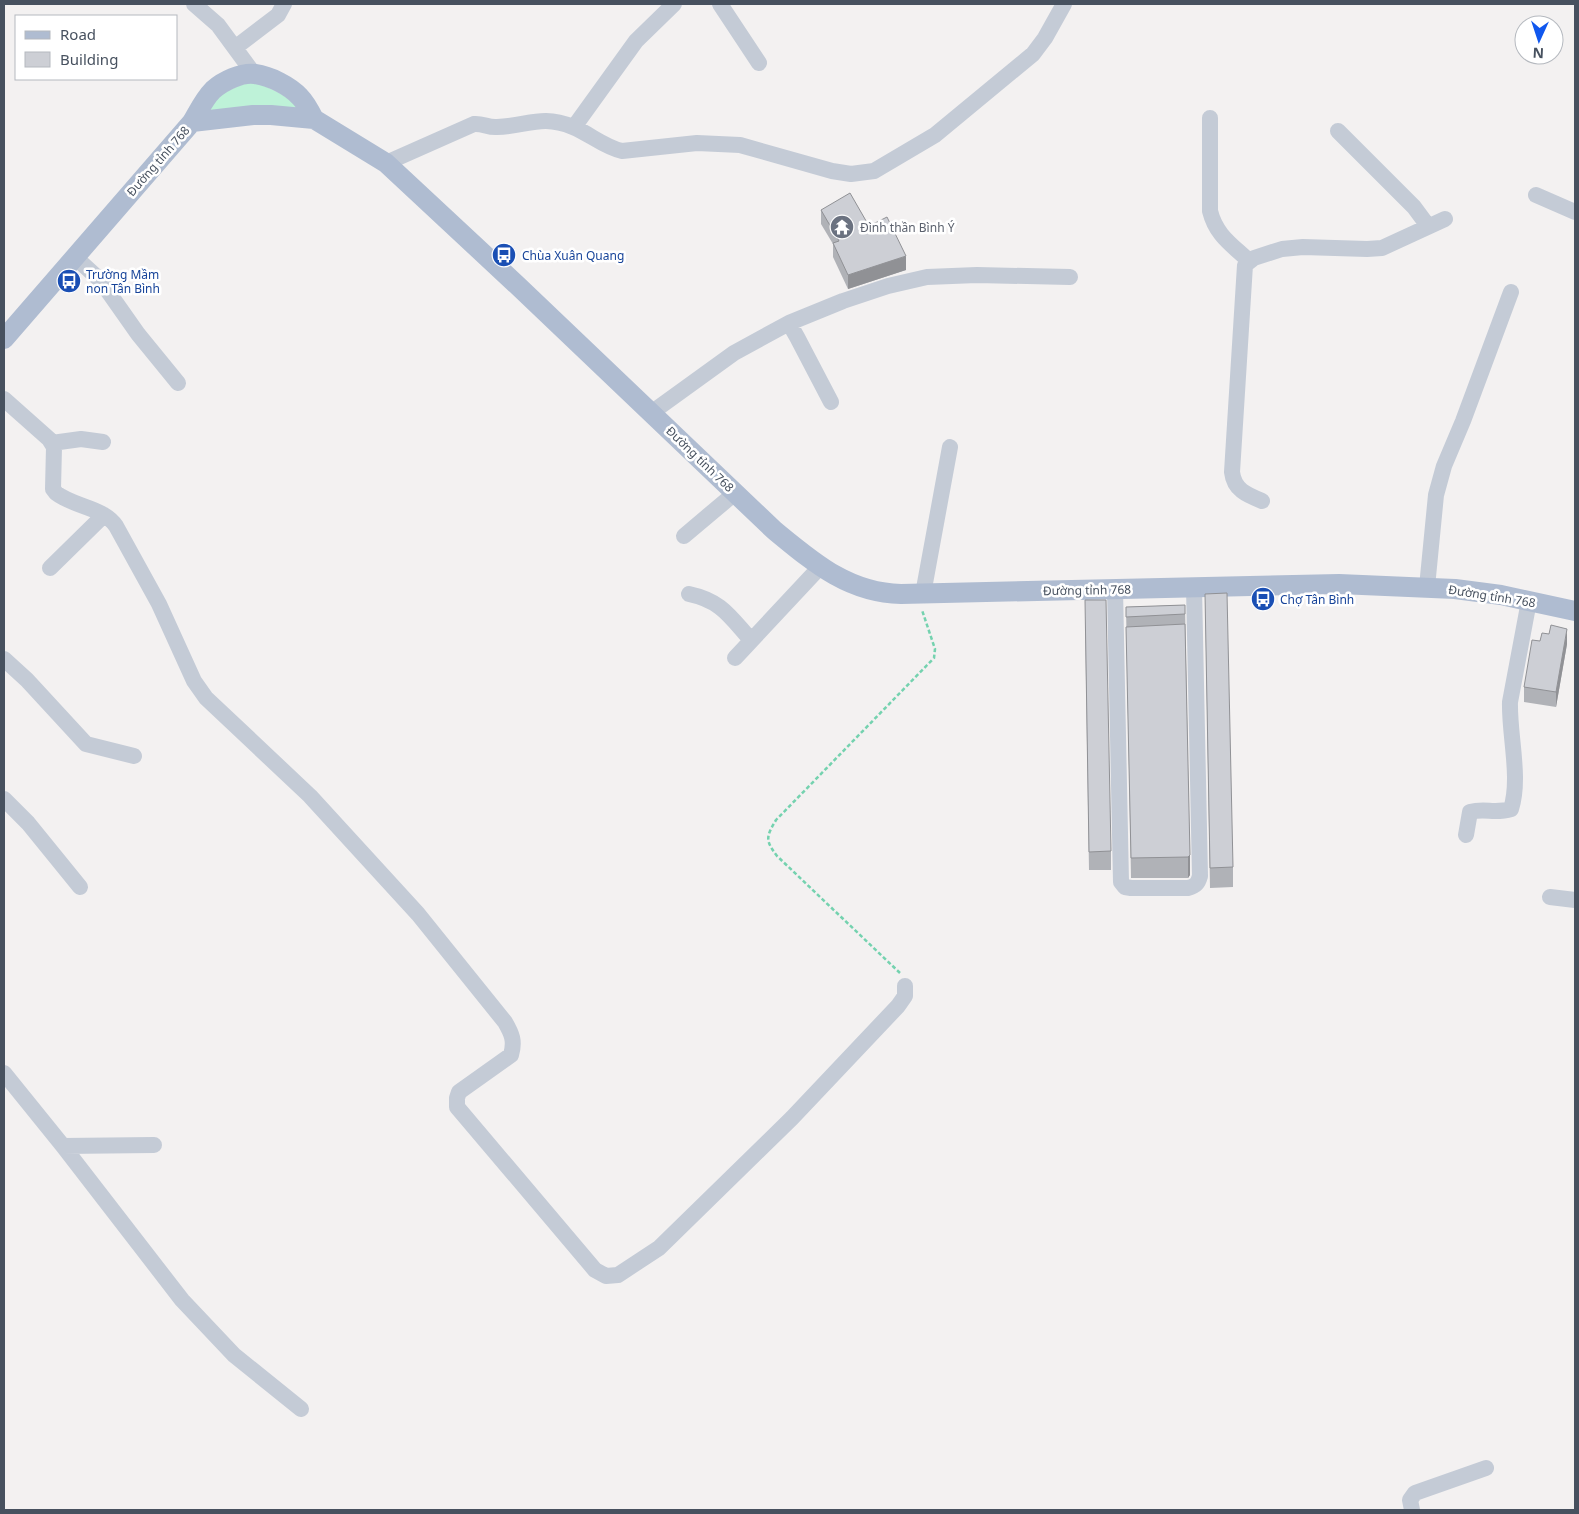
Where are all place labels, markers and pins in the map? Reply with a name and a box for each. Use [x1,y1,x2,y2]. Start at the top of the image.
temple icon: Đình thần Bình Ý [829,214,855,240]
place label: Đình thần Bình Ý [860,219,955,236]
bus stop icon: Chùa Xuân Quang [491,242,517,268]
place label: Chùa Xuân Quang [522,247,624,264]
place label: Trường Mầm non Tân Bình [86,266,160,297]
bus stop icon: Trường Mầm non Tân Bình [56,268,82,294]
bus stop icon: Chợ Tân Bình [1250,586,1276,612]
place label: Chợ Tân Bình [1280,591,1354,608]

